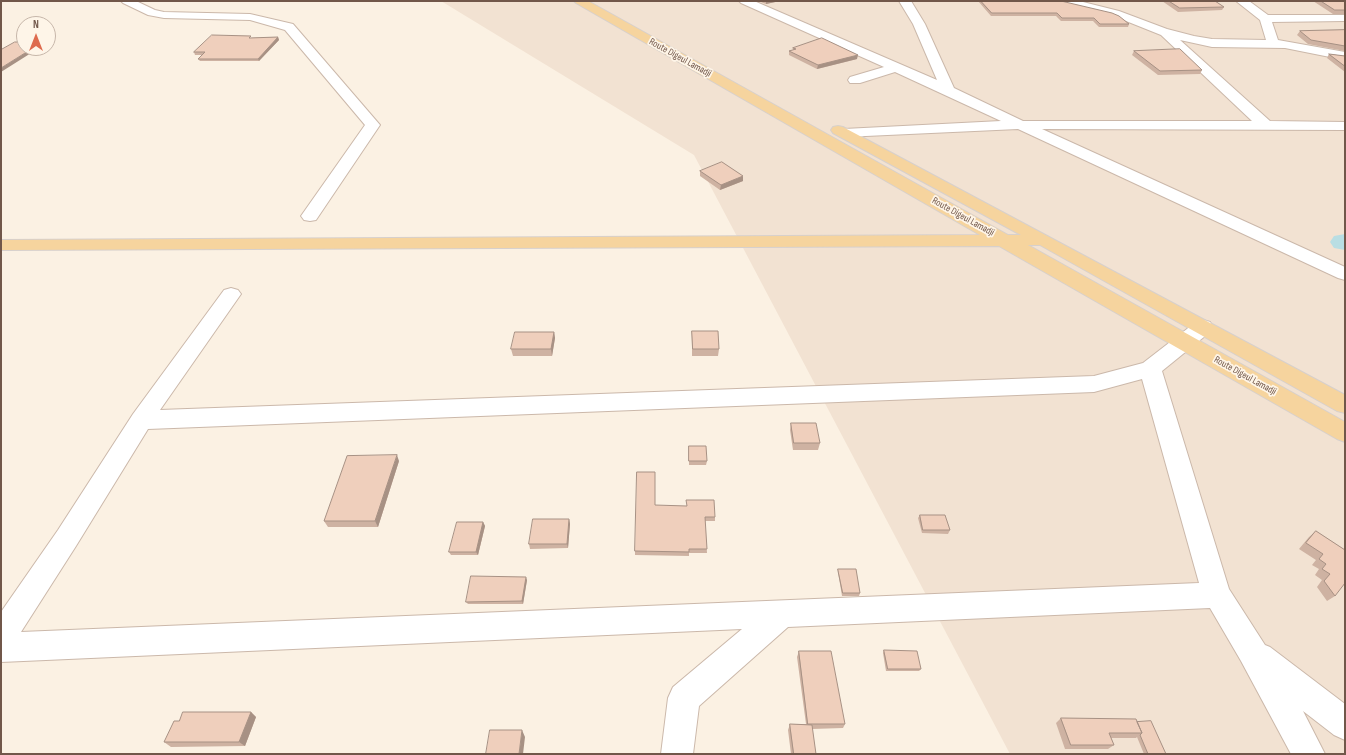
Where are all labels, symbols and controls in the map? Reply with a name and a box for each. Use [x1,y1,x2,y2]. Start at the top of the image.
north arrow [16,16,56,56]
text: N [33,18,39,31]
street label: Route Digeul Lamadji [647,36,713,80]
street label: Route Digeul Lamadji [930,195,996,239]
street label: Route Digeul Lamadji [1212,354,1278,398]

